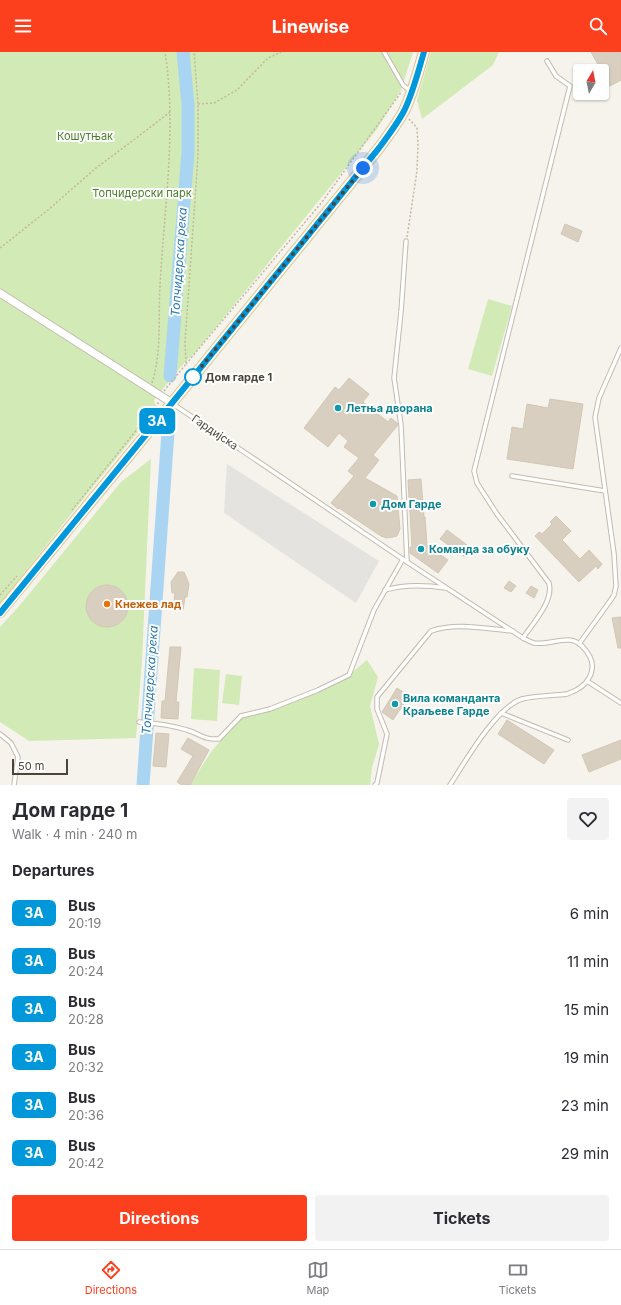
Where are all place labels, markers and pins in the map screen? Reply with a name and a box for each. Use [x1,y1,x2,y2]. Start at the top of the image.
marker: Дом гарде 1 [184,368,202,386]
place label: Дом гарде 1 [205,370,272,384]
place label: Летња дворана [346,401,433,415]
marker: Летња дворана [333,403,343,413]
place label: Дом Гарде [381,497,442,511]
marker: Дом Гарде [368,499,378,509]
place label: Команда за обуку [429,542,530,556]
marker: Команда за обуку [416,544,426,554]
place label: Кнежев лад [115,597,182,611]
marker: Кнежев лад [102,599,112,609]
place label: Вила команданта Краљеве Гарде [403,691,500,718]
marker: Вила команданта Краљеве Гарде [390,699,400,709]

